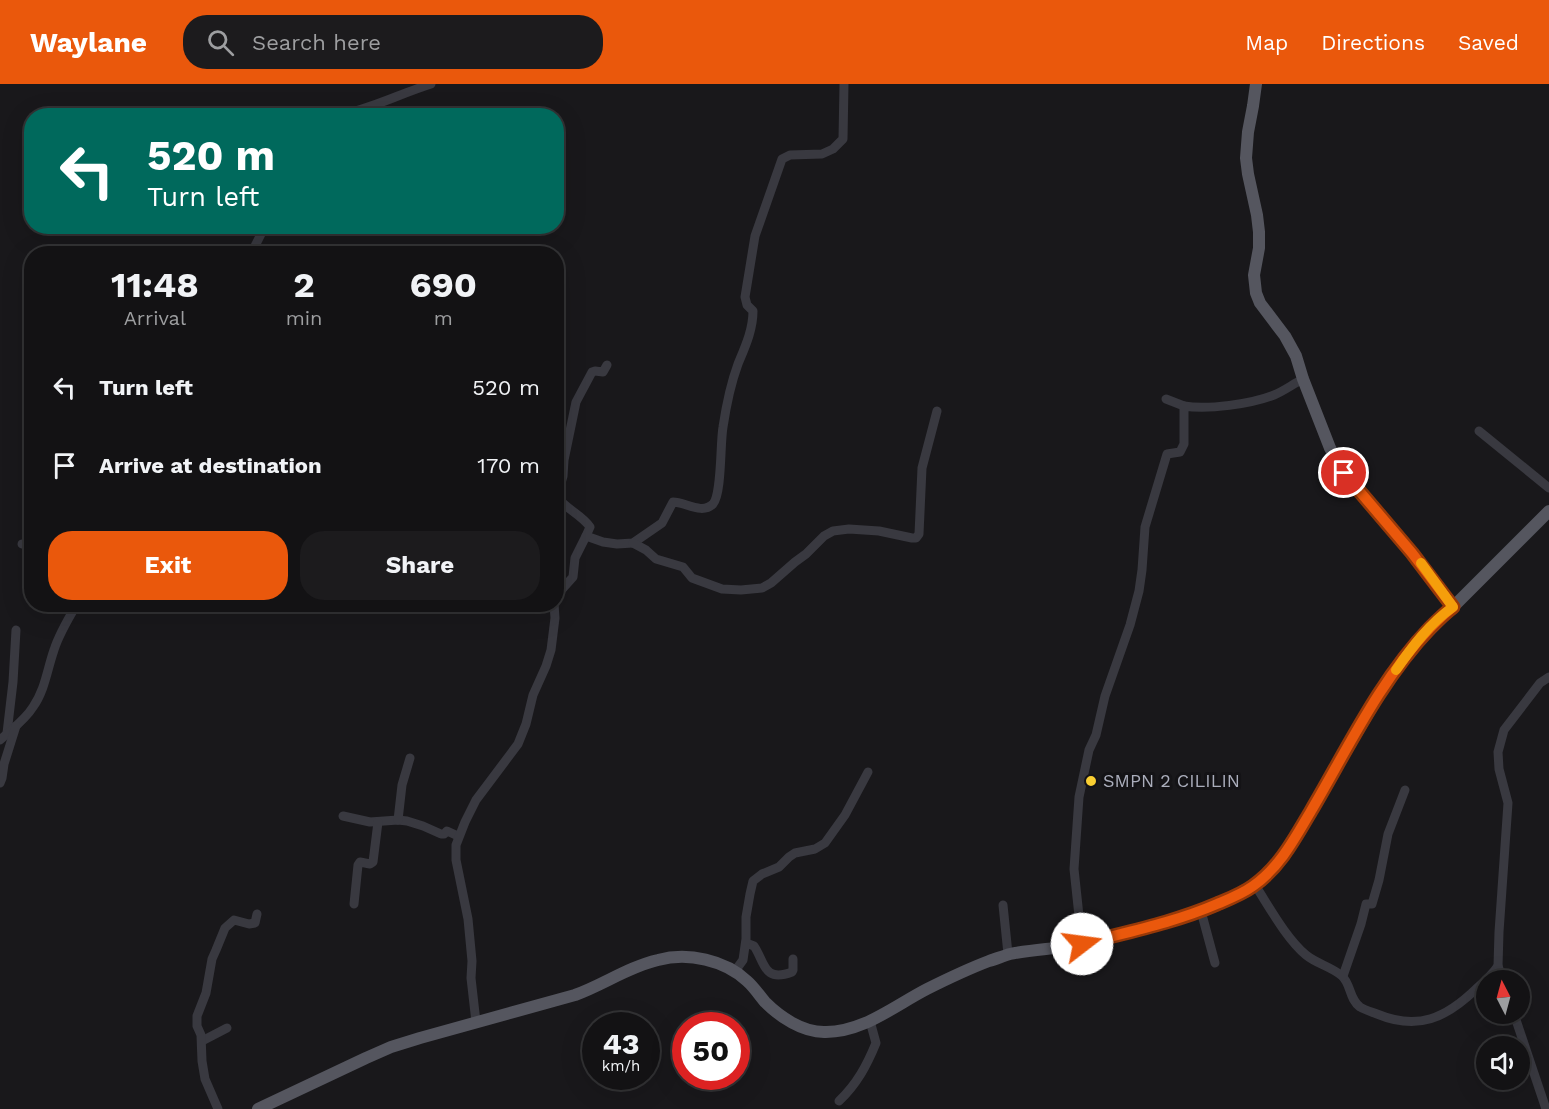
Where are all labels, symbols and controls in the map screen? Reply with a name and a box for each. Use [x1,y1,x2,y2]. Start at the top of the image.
search box [183,15,603,69]
text: Waylane [30,26,147,59]
icon: search [204,26,237,59]
text: Search here [252,30,381,55]
text: Map [1245,30,1288,55]
text: Directions [1321,30,1425,55]
text: Saved [1458,30,1519,55]
text: 520 m [147,131,275,180]
icon: left [48,132,126,210]
text: Turn left [147,181,259,213]
text: 11:48 [111,264,199,306]
text: 2 [293,264,315,306]
text: 690 [409,264,477,306]
text: Arrival [124,306,186,330]
text: min [286,306,322,330]
text: m [434,306,453,330]
icon: left [48,371,81,404]
text: Turn left [99,375,193,400]
text: 520 m [472,375,540,400]
pin [1318,447,1369,498]
icon: arrive [48,449,81,482]
text: Arrive at destination [99,453,322,478]
text: 170 m [477,453,540,478]
icon: arrive [1327,456,1360,489]
button: Exit [48,531,288,600]
button: Share [300,531,540,600]
place label: SMPN 2 CILILIN [1103,770,1240,791]
marker: SMPN 2 CILILIN [1084,774,1098,788]
position arrow [1050,912,1114,976]
north arrow [1476,970,1530,1024]
map controls [1476,970,1530,1090]
speed limit sign: 50 [672,1012,750,1090]
text: 43 [602,1026,640,1061]
button: sound [1476,1036,1530,1090]
text: km/h [602,1057,640,1075]

